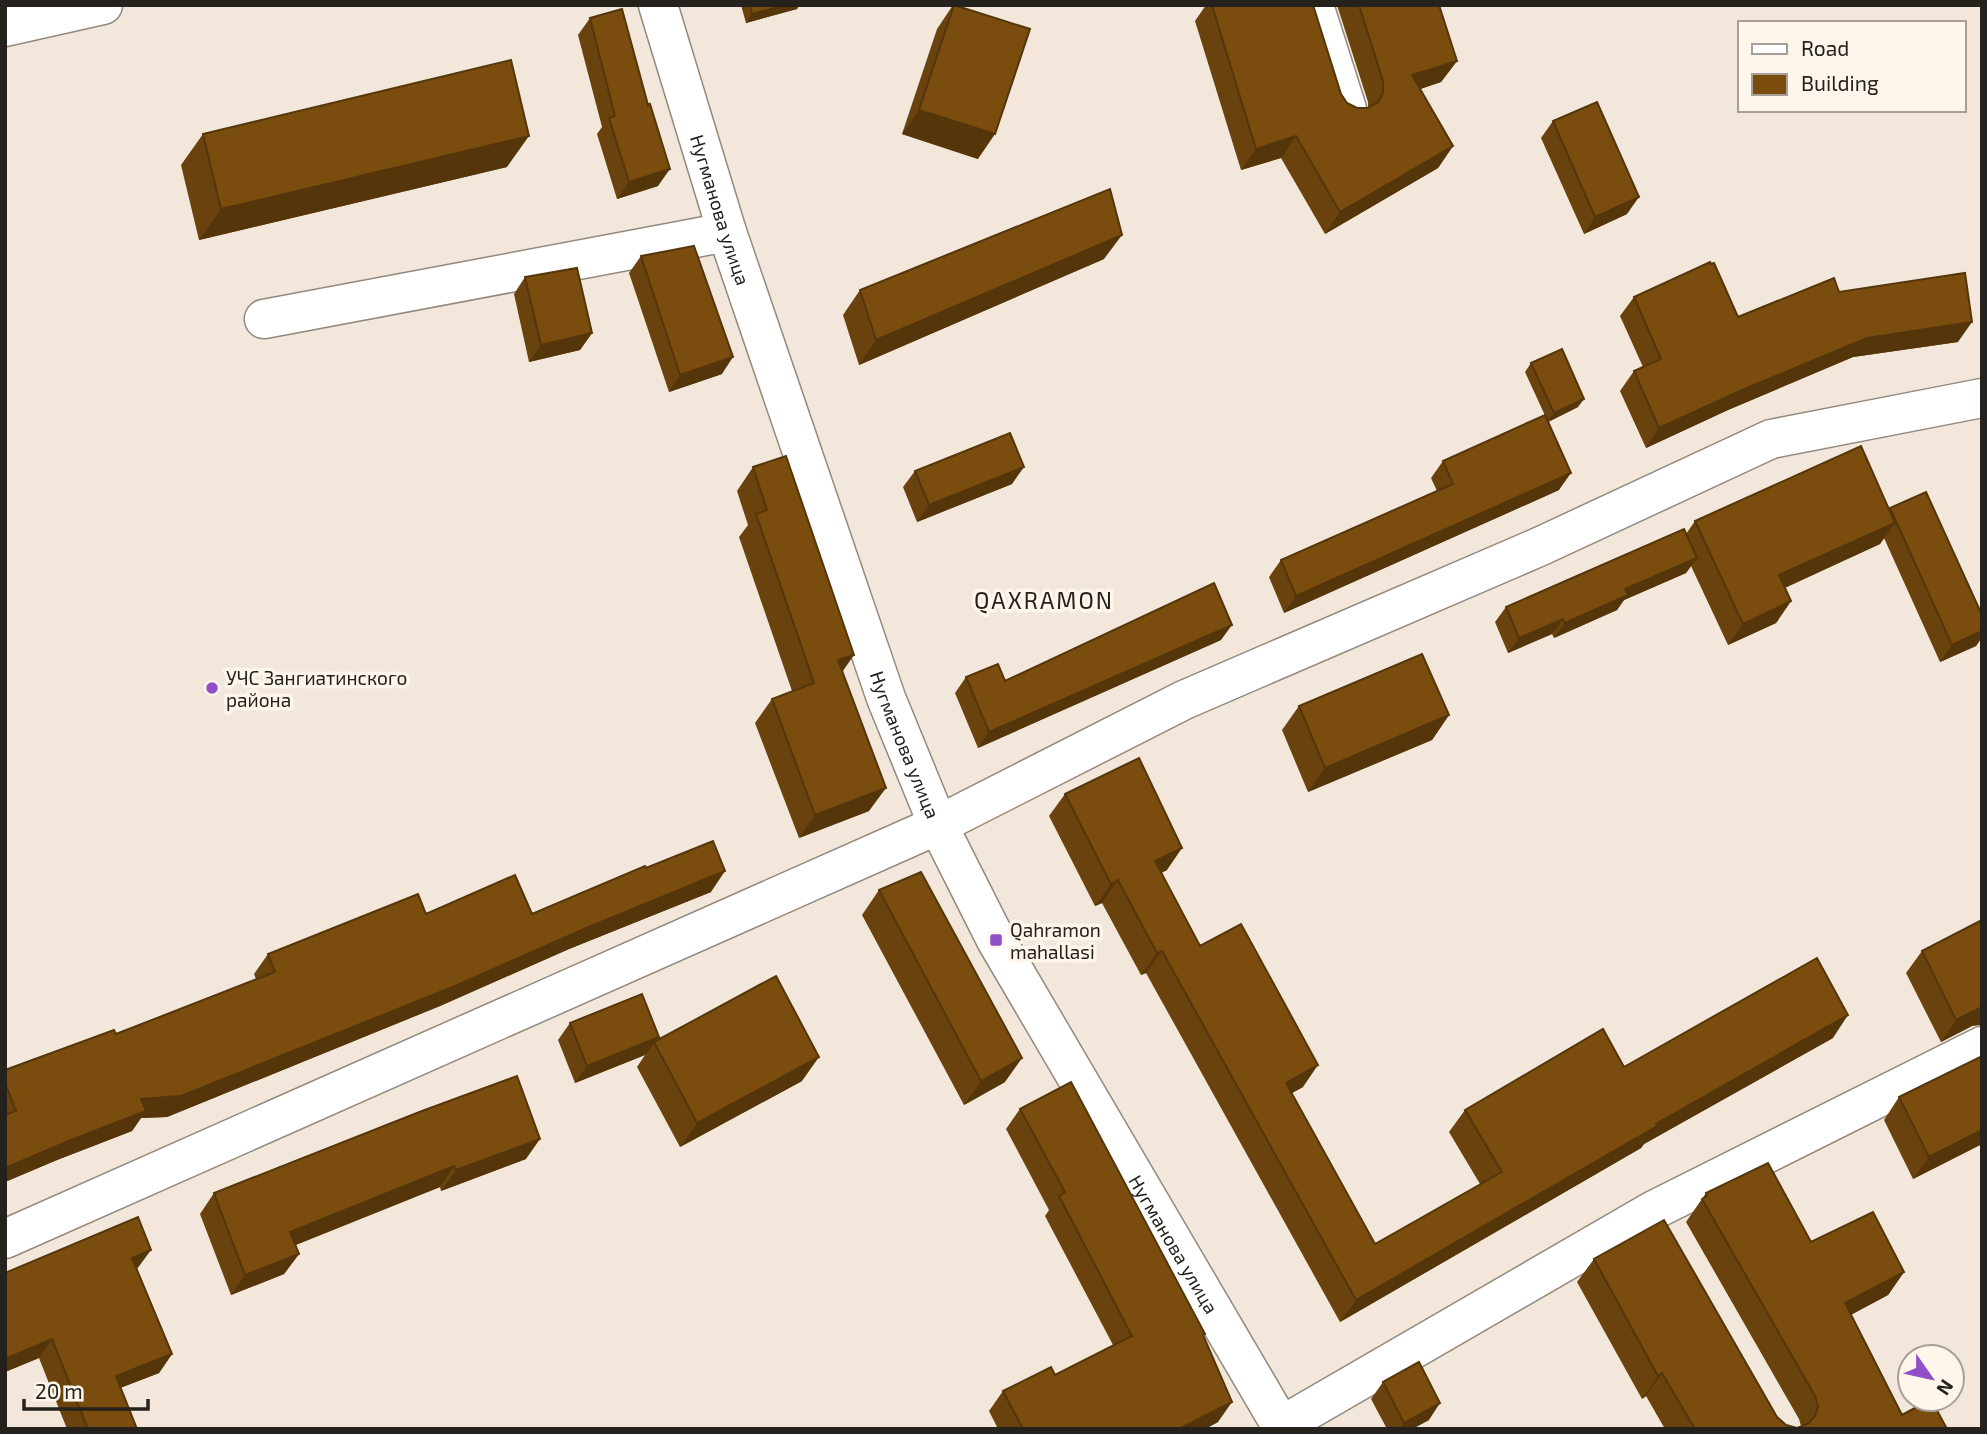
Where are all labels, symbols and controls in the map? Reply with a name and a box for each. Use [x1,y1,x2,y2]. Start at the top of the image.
legend [1738,21,1966,112]
text: Road [1801,35,1849,60]
text: Building [1801,70,1879,95]
street label: Нугманова улица [686,131,756,288]
district label: QAXRAMON [974,586,1114,614]
place label: УЧС Зангиатинского района [226,666,407,711]
street label: Нугманова улица [866,668,945,821]
marker: УЧС Зангиатинского района [204,680,220,696]
place label: Qahramon mahallasi [1010,918,1101,963]
marker: Qahramon mahallasi [988,932,1004,948]
street label: Нугманова улица [1125,1171,1224,1317]
north arrow [1896,1343,1966,1413]
scale bar [24,1368,149,1412]
text: N [1932,1376,1959,1400]
text: 20 m [35,1378,83,1403]

